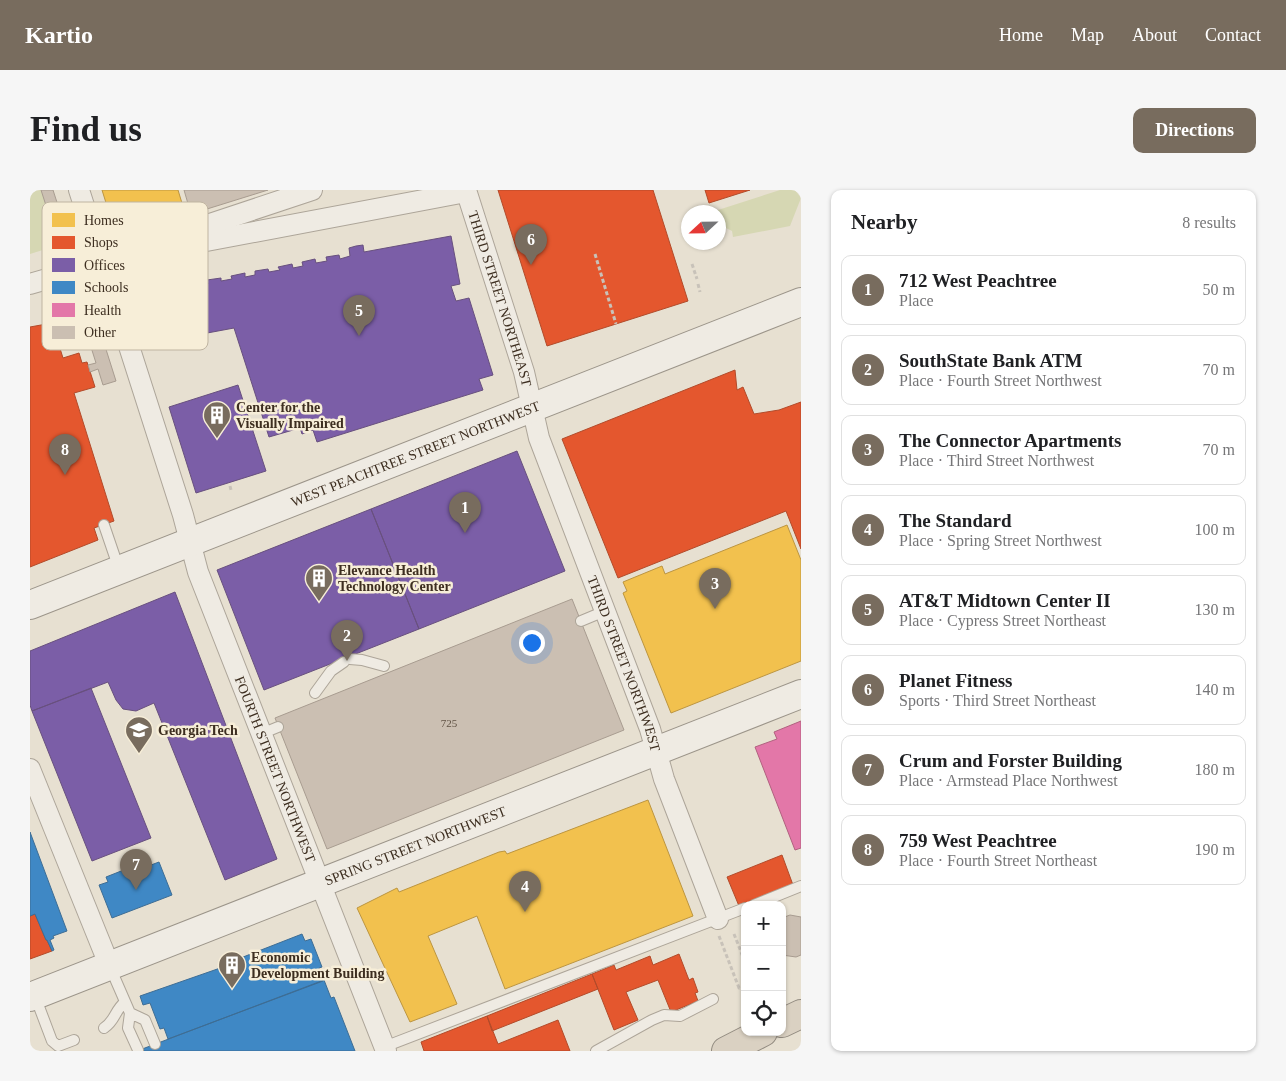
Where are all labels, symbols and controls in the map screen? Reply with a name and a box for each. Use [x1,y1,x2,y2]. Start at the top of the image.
text: Kartio [25,22,93,48]
text: Home [999,25,1043,45]
text: Map [1071,25,1104,45]
text: About [1132,25,1177,45]
text: Contact [1205,25,1261,45]
button: Directions [1133,108,1256,153]
text: Find us [30,110,142,149]
legend [42,202,208,350]
north arrow [681,205,726,250]
street label: THIRD STREET NORTHEAST [466,209,535,388]
text: Nearby [851,210,918,234]
text: Homes [84,213,124,228]
text: 8 results [1182,214,1236,231]
pin: 6 [515,224,547,265]
text: Shops [84,235,118,250]
text: Offices [84,258,125,273]
text: 712 West Peachtree [899,270,1057,291]
text: Schools [84,280,128,295]
text: 1 [864,281,872,298]
text: 50 m [1203,281,1235,298]
text: Place [899,292,934,309]
pin: 5 [343,295,375,336]
text: Health [84,303,121,318]
text: Other [84,325,116,340]
text: SouthState Bank ATM [899,350,1082,371]
text: 2 [864,361,872,378]
text: 70 m [1203,361,1235,378]
text: Place · Fourth Street Northwest [899,372,1102,389]
street label: WEST PEACHTREE STREET NORTHWEST [289,398,542,509]
building icon: Center for the Visually Impaired [202,400,232,439]
place label: Center for the Visually Impaired [236,400,344,431]
text: The Connector Apartments [899,430,1121,451]
pin: 8 [49,434,81,475]
text: 3 [864,441,872,458]
text: 70 m [1203,441,1235,458]
text: Place · Third Street Northwest [899,452,1094,469]
pin: 1 [449,492,481,533]
text: The Standard [899,510,1011,531]
text: 4 [864,521,872,538]
text: 100 m [1195,521,1235,538]
text: Place · Spring Street Northwest [899,532,1102,549]
building icon: Elevance Health Technology Center [304,563,334,602]
place label: Elevance Health Technology Center [338,563,451,594]
pin: 3 [699,568,731,609]
street label: THIRD STREET NORTHWEST [585,574,664,754]
text: AT&T Midtown Center II [899,590,1111,611]
text: 5 [864,601,872,618]
text: 130 m [1195,601,1235,618]
text: Place · Cypress Street Northeast [899,612,1106,629]
pin: 2 [331,620,363,661]
your location [519,630,545,656]
text: Planet Fitness [899,670,1012,691]
street label: FOURTH STREET NORTHWEST [232,674,319,865]
text: 6 [864,681,872,698]
text: 140 m [1195,681,1235,698]
text: Sports · Third Street Northeast [899,692,1096,709]
school or university icon: Georgia Tech [124,715,154,754]
house number: 725 [441,717,458,729]
place label: Georgia Tech [158,723,238,738]
text: Crum and Forster Building [899,750,1122,771]
text: 7 [864,761,872,778]
text: 180 m [1195,761,1235,778]
text: Place · Armstead Place Northwest [899,772,1118,789]
street label: SPRING STREET NORTHWEST [322,803,509,888]
text: 759 West Peachtree [899,830,1057,851]
text: 8 [864,841,872,858]
text: 190 m [1195,841,1235,858]
pin: 7 [120,849,152,890]
text: Place · Fourth Street Northeast [899,852,1097,869]
pin: 4 [509,871,541,912]
map controls [741,901,786,1036]
button: + [741,901,786,946]
button: − [741,946,786,991]
building icon: Economic Development Building [217,950,247,989]
place label: Economic Development Building [251,950,384,981]
button: locate [741,991,786,1036]

